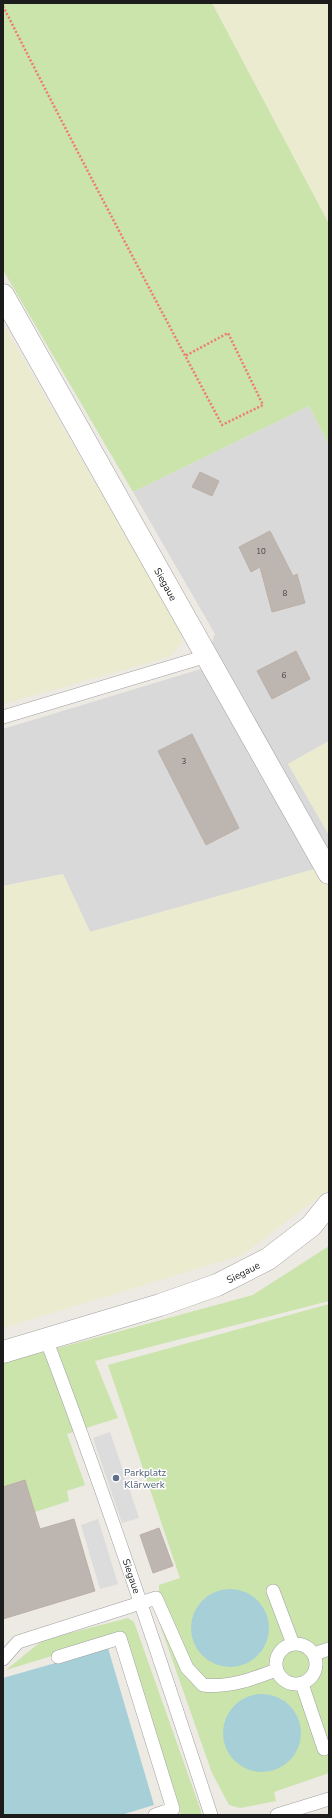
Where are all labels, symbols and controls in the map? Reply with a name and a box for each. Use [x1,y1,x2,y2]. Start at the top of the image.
house number: 10 [256,546,266,557]
street label: Siegaue [150,565,180,604]
house number: 8 [283,588,288,599]
house number: 6 [282,670,287,681]
house number: 3 [182,756,187,767]
street label: Siegaue [224,1259,263,1287]
place label: Parkplatz Klärwerk [124,1466,167,1492]
marker: Parkplatz Klärwerk [111,1473,121,1483]
street label: Siegaue [119,1557,144,1596]

